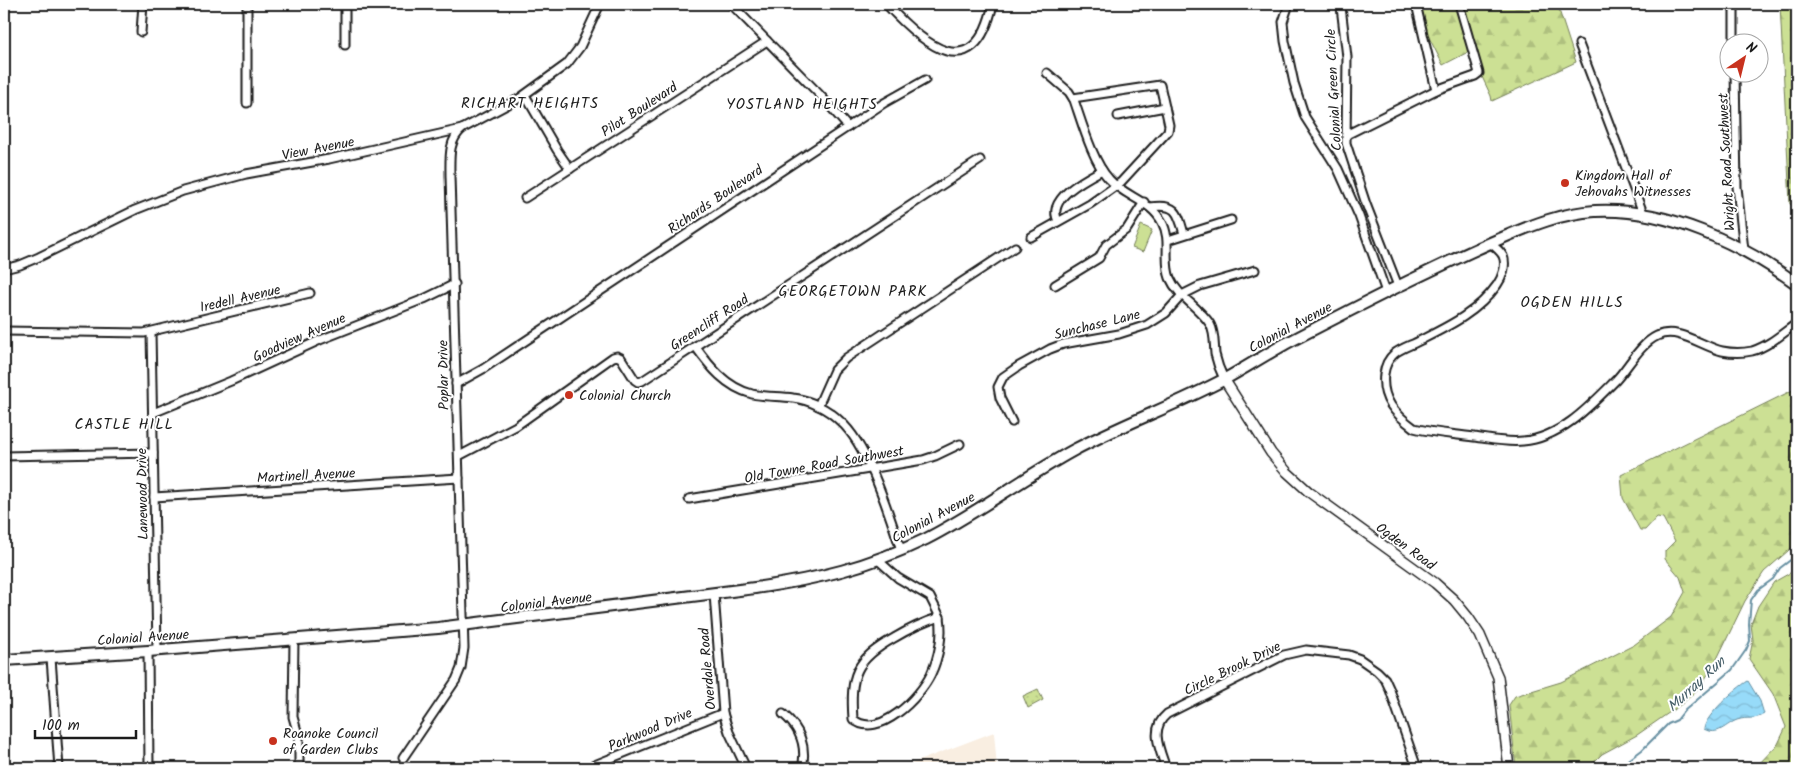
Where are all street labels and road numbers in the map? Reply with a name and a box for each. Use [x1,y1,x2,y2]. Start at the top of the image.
street label: Colonial Green Circle [1320,28,1348,151]
street label: Pilot Boulevard [597,76,683,143]
street label: Wright Road Southwest [1712,92,1742,232]
street label: View Avenue [280,131,357,167]
street label: Richards Boulevard [663,159,768,240]
street label: Iredell Avenue [198,279,283,319]
street label: Greencliff Road [666,288,754,357]
street label: Colonial Avenue [1245,296,1337,359]
street label: Sunchase Lane [1052,304,1143,346]
street label: Goodview Avenue [249,307,350,368]
street label: Poplar Drive [432,339,456,410]
street label: Old Towne Road Southwest [743,440,906,490]
street label: Lanewood Drive [131,447,155,540]
street label: Martinell Avenue [256,462,356,490]
street label: Colonial Avenue [888,486,980,549]
street label: Ogden Road [1371,517,1441,577]
street label: Colonial Avenue [499,586,594,620]
street label: Colonial Avenue [96,624,190,652]
street label: Overdale Road [693,626,723,711]
street label: Circle Brook Drive [1180,636,1285,702]
street label: Parkwood Drive [605,702,696,757]

